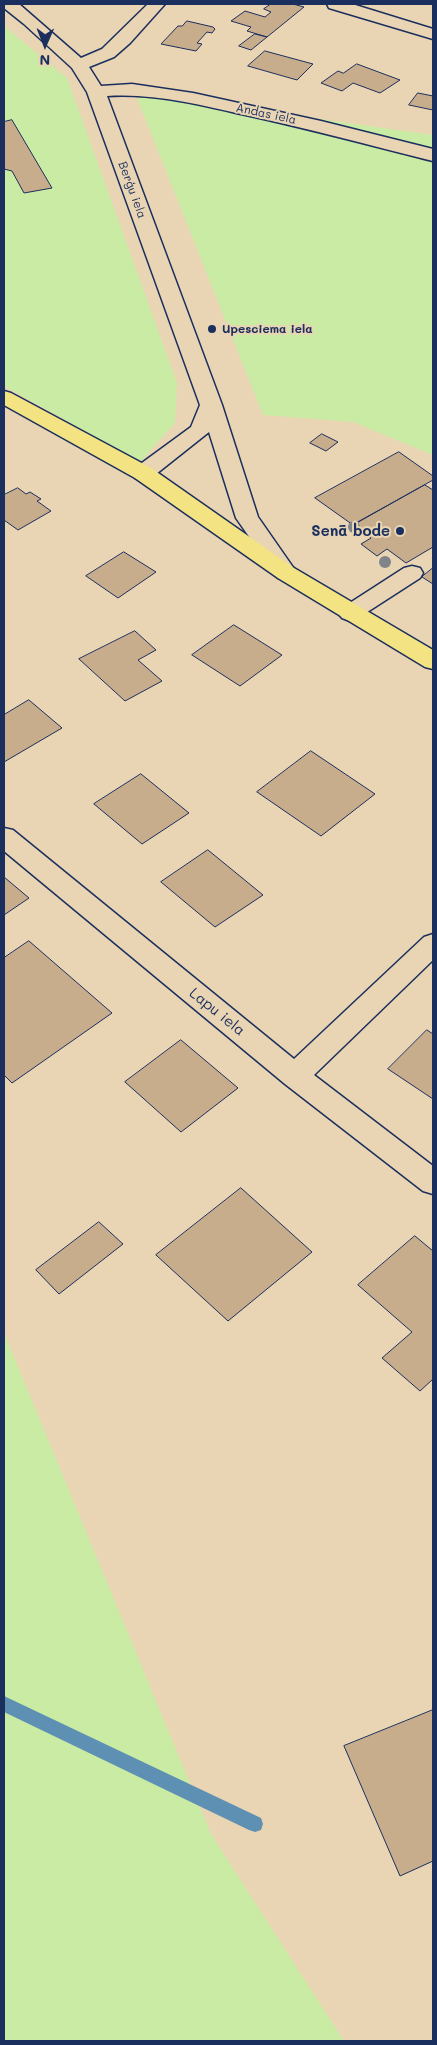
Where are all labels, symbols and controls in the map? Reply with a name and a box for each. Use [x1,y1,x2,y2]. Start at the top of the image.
north arrow [20,20,70,70]
text: N [39,51,50,70]
street label: Andas iela [235,101,297,127]
street label: Berģu iela [115,159,149,221]
place label: Upesciema iela [222,322,313,336]
marker: Upesciema iela [206,323,218,335]
place label: Senā bode [311,522,390,540]
marker: Senā bode [394,525,406,537]
street label: Lapu iela [186,984,248,1040]

